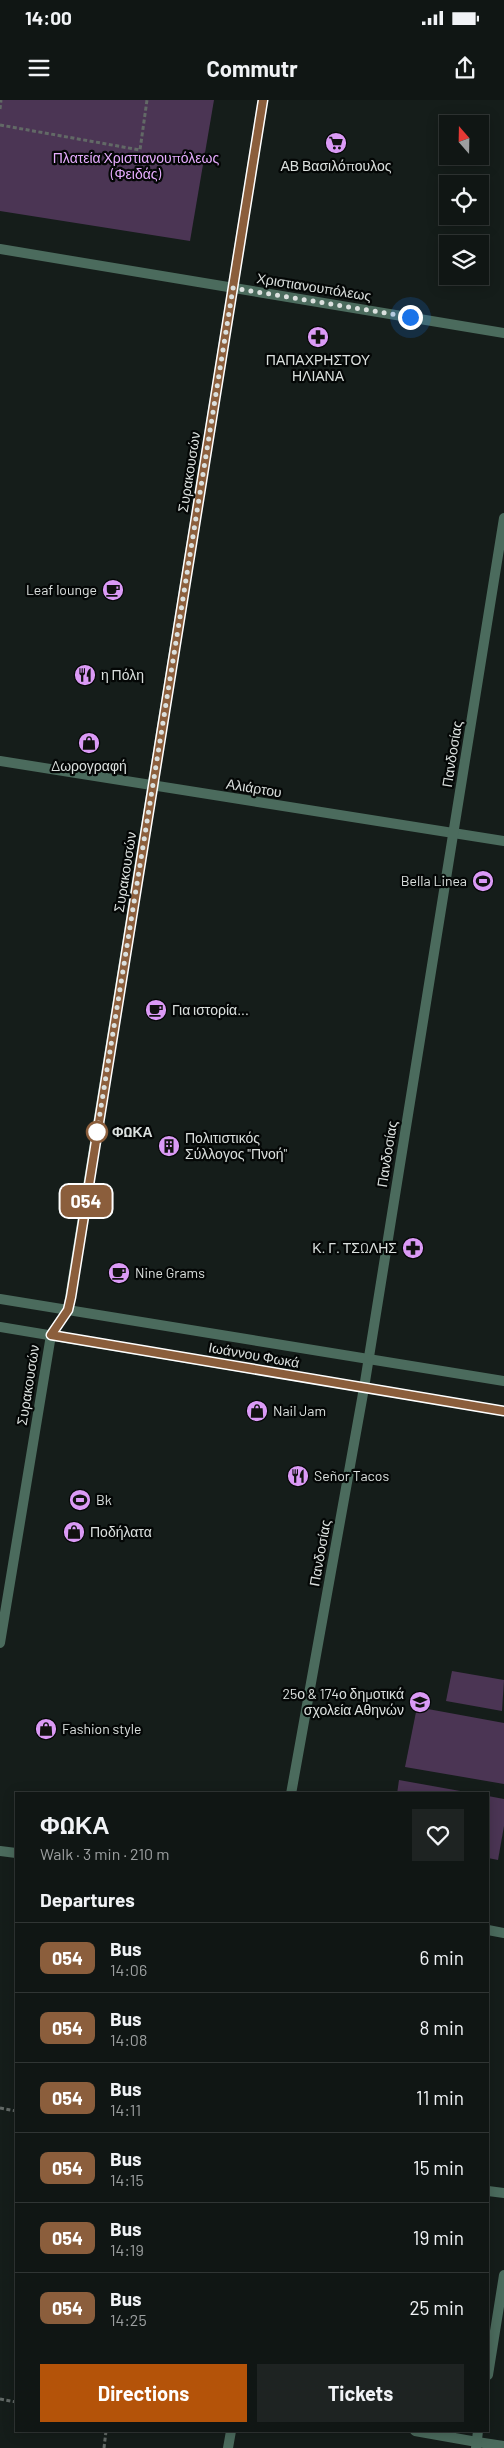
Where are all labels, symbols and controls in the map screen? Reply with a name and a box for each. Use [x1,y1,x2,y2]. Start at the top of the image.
text: 14:00 [25,6,72,29]
icon: menu [25,54,53,82]
icon: share [451,54,479,82]
text: Commutr [206,55,298,81]
north arrow [439,115,489,165]
map controls [439,115,489,285]
supermarket icon: ΑΒ Βασιλόπουλος [324,131,348,155]
park label: Πλατεία Χριστιανουπόλεως (Φειδάς) [53,149,219,182]
place label: ΑΒ Βασιλόπουλος [280,157,392,174]
button: locate [439,175,489,225]
button: layers [439,235,489,285]
street label: Χριστιανουπόλεως [256,269,373,304]
your location [398,305,423,330]
pharmacy icon: ΠΑΠΑΧΡΗΣΤΟΥ ΗΛΙΑΝΑ [306,325,330,349]
place label: ΠΑΠΑΧΡΗΣΤΟΥ ΗΛΙΑΝΑ [266,351,371,384]
street label: Συρακουσών [174,430,203,513]
cafe icon: Leaf lounge [101,578,125,602]
place label: Leaf lounge [26,581,97,598]
restaurant icon: η Πόλη [73,663,97,687]
place label: η Πόλη [101,666,144,683]
street label: Πανδοσίας [438,719,465,789]
shop icon: Δωρογραφή [77,731,101,755]
place label: Δωρογραφή [51,757,127,774]
street label: Αλιάρτου [225,775,283,800]
street label: Συρακουσών [110,830,139,913]
sports icon: Bella Linea [471,869,495,893]
place label: Bella Linea [401,872,467,889]
cafe icon: Για ιστορία... [144,998,168,1022]
place label: Για ιστορία... [172,1001,249,1018]
street label: Πανδοσίας [373,1119,400,1189]
marker: ΦΩΚΑ [86,1121,108,1143]
place label: ΦΩΚΑ [112,1123,153,1140]
place label: Πολιτιστικός Σύλλογος "Πνοή" [185,1129,288,1162]
building icon: Πολιτιστικός Σύλλογος "Πνοή" [157,1134,181,1158]
line badge: 054 [57,1185,115,1217]
text: 054 [71,1190,101,1212]
pharmacy icon: Κ. Γ. ΤΣΩΛΗΣ [401,1236,425,1260]
place label: Κ. Γ. ΤΣΩΛΗΣ [312,1239,397,1256]
cafe icon: Nine Grams [107,1261,131,1285]
place label: Nine Grams [135,1264,205,1281]
street label: Ιωάννου Φωκά [207,1338,301,1371]
street label: Συρακουσών [13,1343,42,1426]
shop icon: Nail Jam [245,1399,269,1423]
place label: Nail Jam [273,1402,326,1419]
restaurant icon: Señor Tacos [286,1464,310,1488]
place label: Señor Tacos [314,1467,389,1484]
sports icon: Bk [68,1488,92,1512]
place label: Bk [96,1491,112,1508]
street label: Πανδοσίας [305,1518,334,1588]
shop icon: Ποδήλατα [62,1520,86,1544]
place label: Ποδήλατα [90,1523,152,1540]
place label: 25ο & 174ο δημοτικά σχολεία Αθηνών [283,1685,404,1718]
school or university icon: 25ο & 174ο δημοτικά σχολεία Αθηνών [408,1690,432,1714]
shop icon: Fashion style [34,1717,58,1741]
place label: Fashion style [62,1720,141,1737]
button: heart [412,1809,464,1861]
text: ΦΩΚΑ [40,1810,110,1839]
text: Walk · 3 min · 210 m [40,1844,170,1863]
text: Departures [40,1888,135,1911]
text: Bus [110,1937,142,1960]
text: 6 min [420,1946,464,1969]
text: 054 [52,1947,83,1969]
text: 14:06 [110,1960,147,1979]
text: Bus [110,2007,142,2030]
text: 8 min [420,2016,464,2039]
text: 054 [52,2017,83,2039]
text: 14:08 [110,2030,147,2049]
text: Bus [110,2077,142,2100]
text: 11 min [416,2086,464,2109]
text: 054 [52,2087,83,2109]
text: 14:11 [110,2100,141,2119]
text: Bus [110,2147,142,2170]
text: 15 min [413,2156,464,2179]
text: 054 [52,2157,83,2179]
text: 14:15 [110,2170,144,2189]
text: Bus [110,2217,142,2240]
text: 19 min [413,2226,464,2249]
text: 054 [52,2227,83,2249]
text: 14:19 [110,2240,144,2259]
text: Bus [110,2287,142,2310]
text: 25 min [409,2296,464,2319]
text: 054 [52,2297,83,2319]
text: 14:25 [110,2310,147,2329]
button: Directions [40,2364,247,2422]
button: Tickets [257,2364,464,2422]

